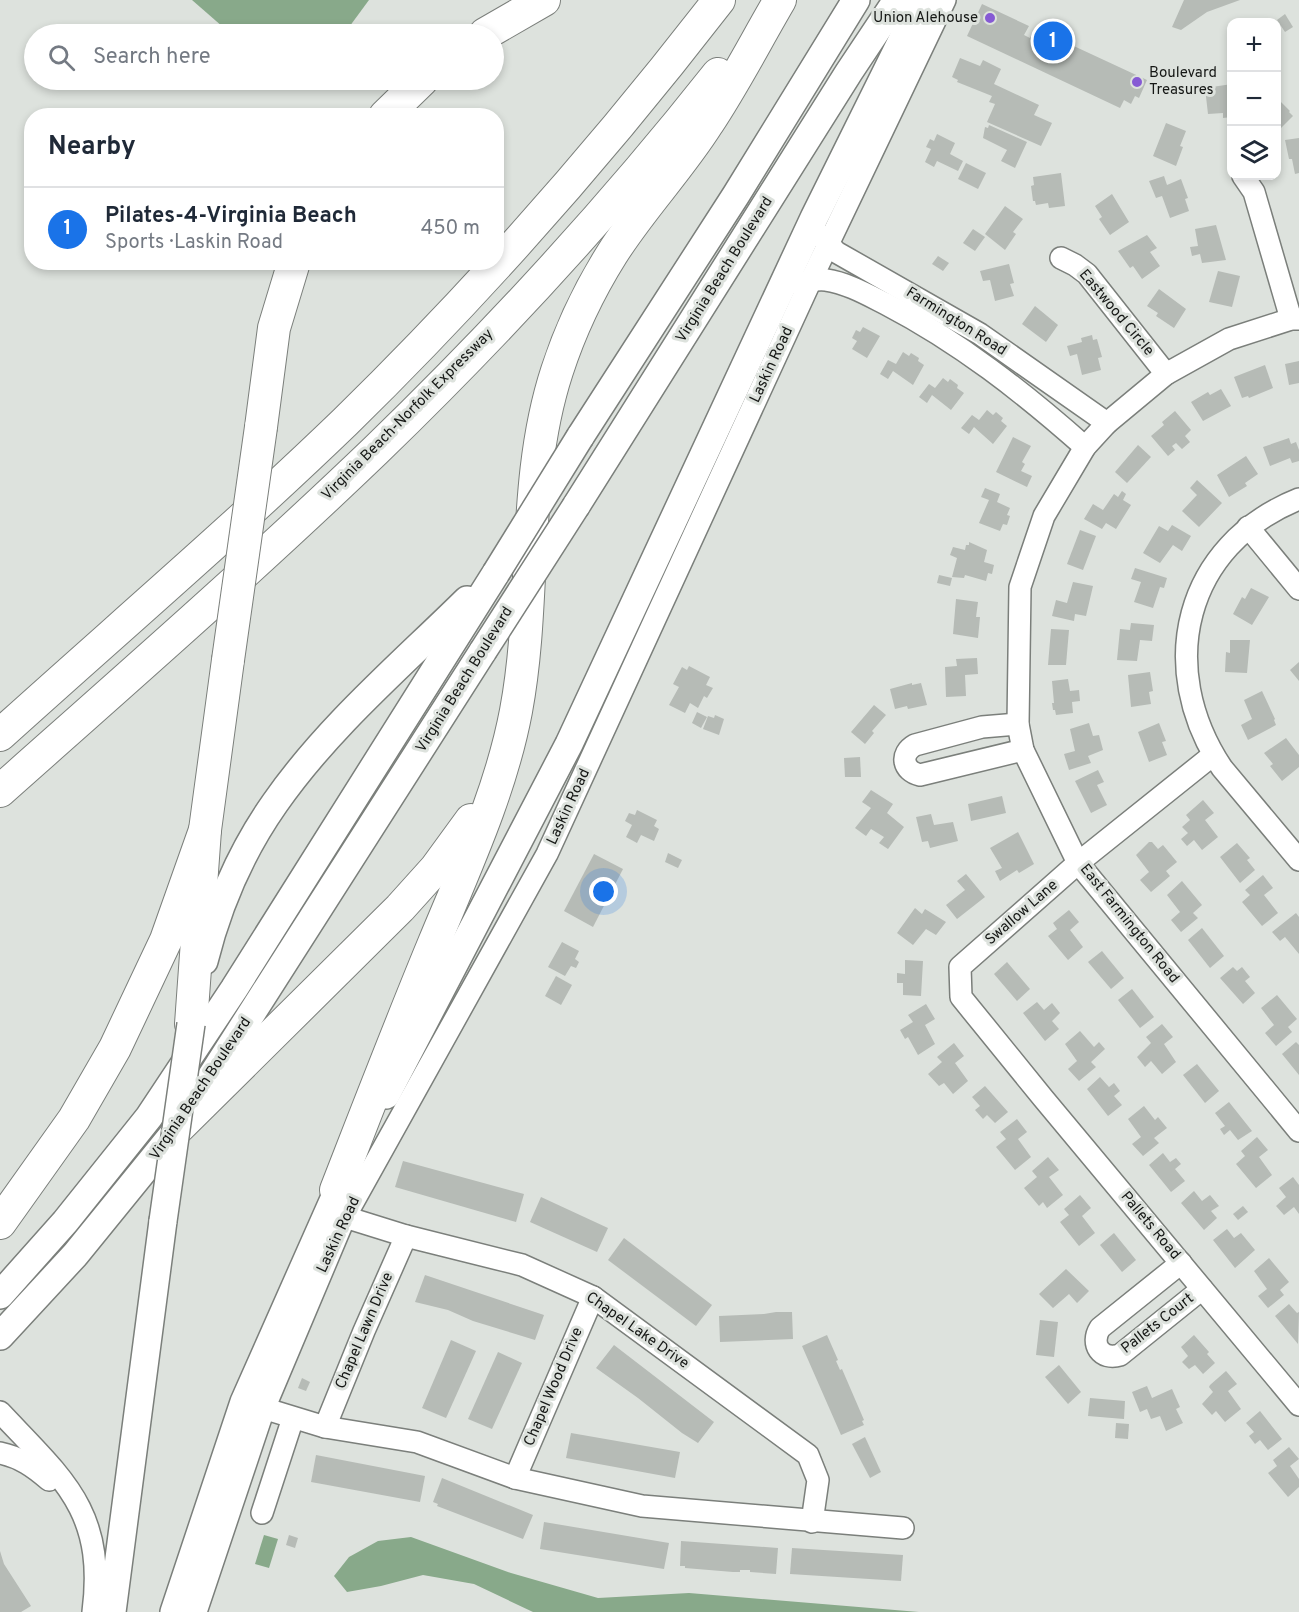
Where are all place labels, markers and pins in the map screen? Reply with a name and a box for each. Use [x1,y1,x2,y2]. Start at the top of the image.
place label: Union Alehouse [873,9,978,28]
marker: Union Alehouse [983,11,997,25]
pin: 1 [1034,18,1072,63]
place label: Boulevard Treasures [1149,64,1217,100]
marker: Boulevard Treasures [1130,75,1144,89]

